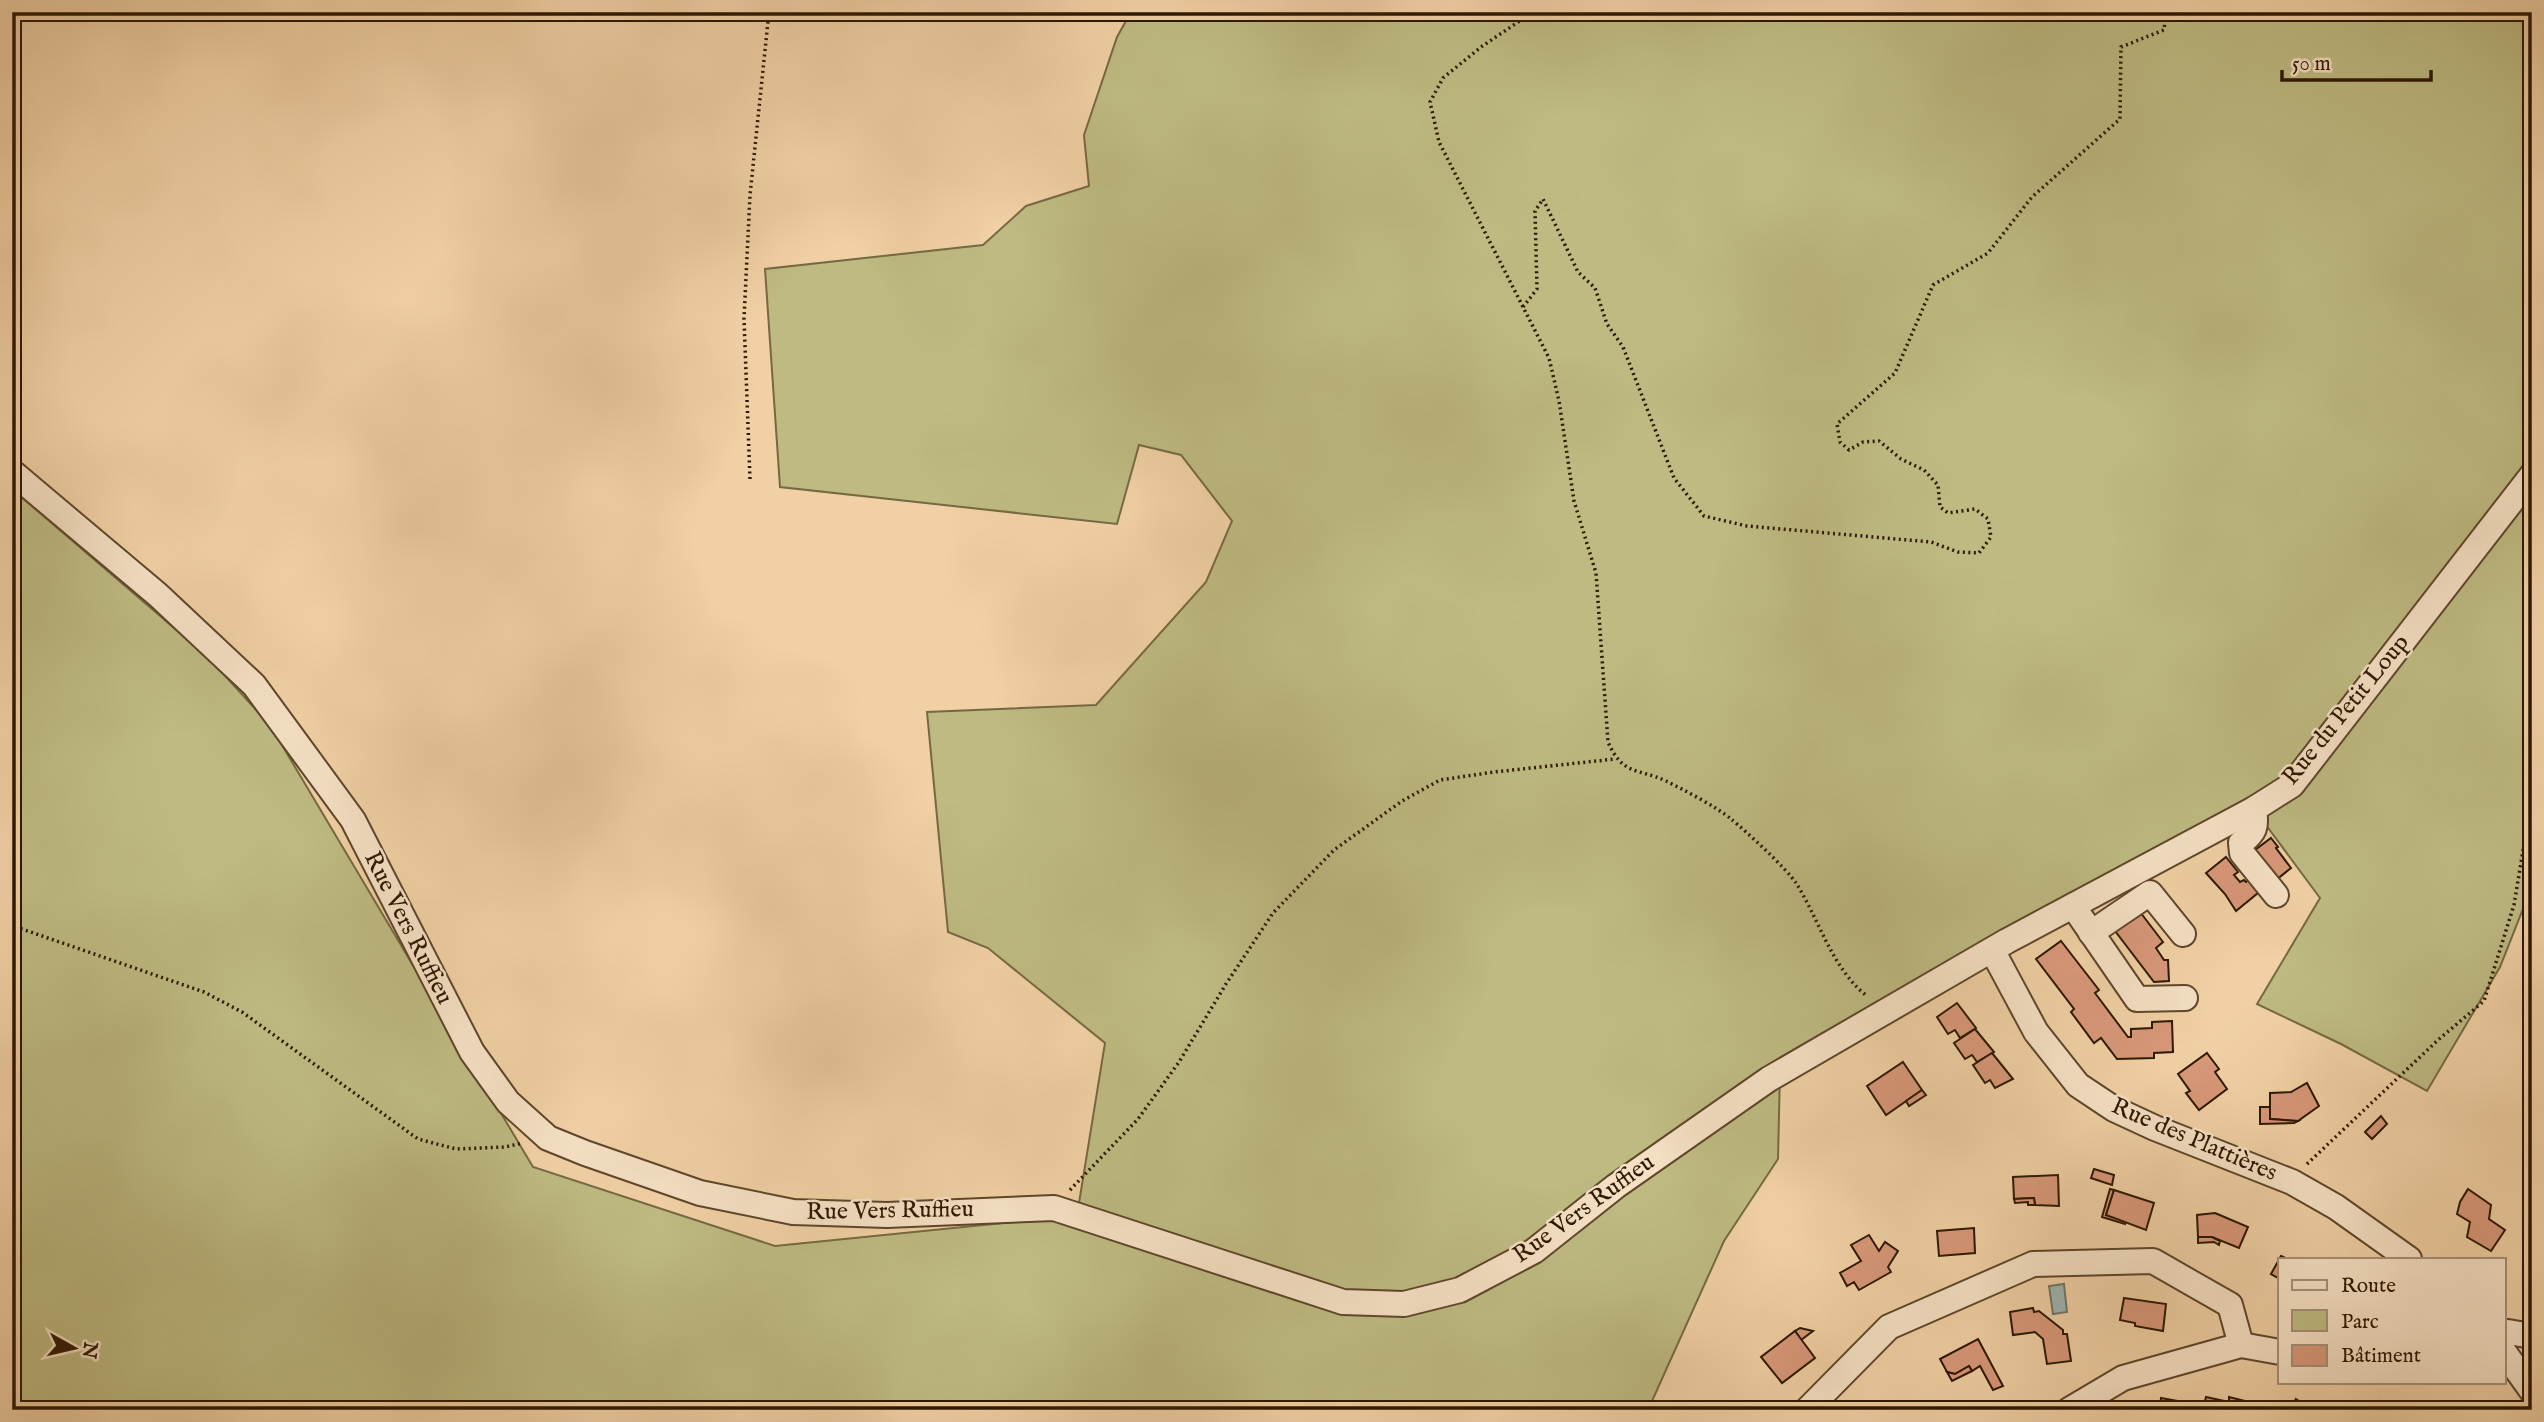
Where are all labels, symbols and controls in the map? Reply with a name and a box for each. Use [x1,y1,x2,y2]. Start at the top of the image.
scale bar [2282,38,2430,82]
text: 50 m [2292,51,2331,78]
street label: Rue du Petit Loup [2276,628,2416,792]
street label: Rue Vers Ruffieu [356,846,460,1010]
street label: Rue des Plattières [2106,1091,2282,1189]
street label: Rue Vers Ruffieu [1507,1147,1661,1271]
street label: Rue Vers Ruffieu [806,1194,974,1228]
legend [2278,1258,2506,1384]
text: Route [2341,1273,2396,1300]
text: Parc [2341,1309,2379,1336]
north arrow [38,1314,108,1384]
text: N [76,1339,102,1360]
text: Bâtiment [2341,1343,2421,1370]

